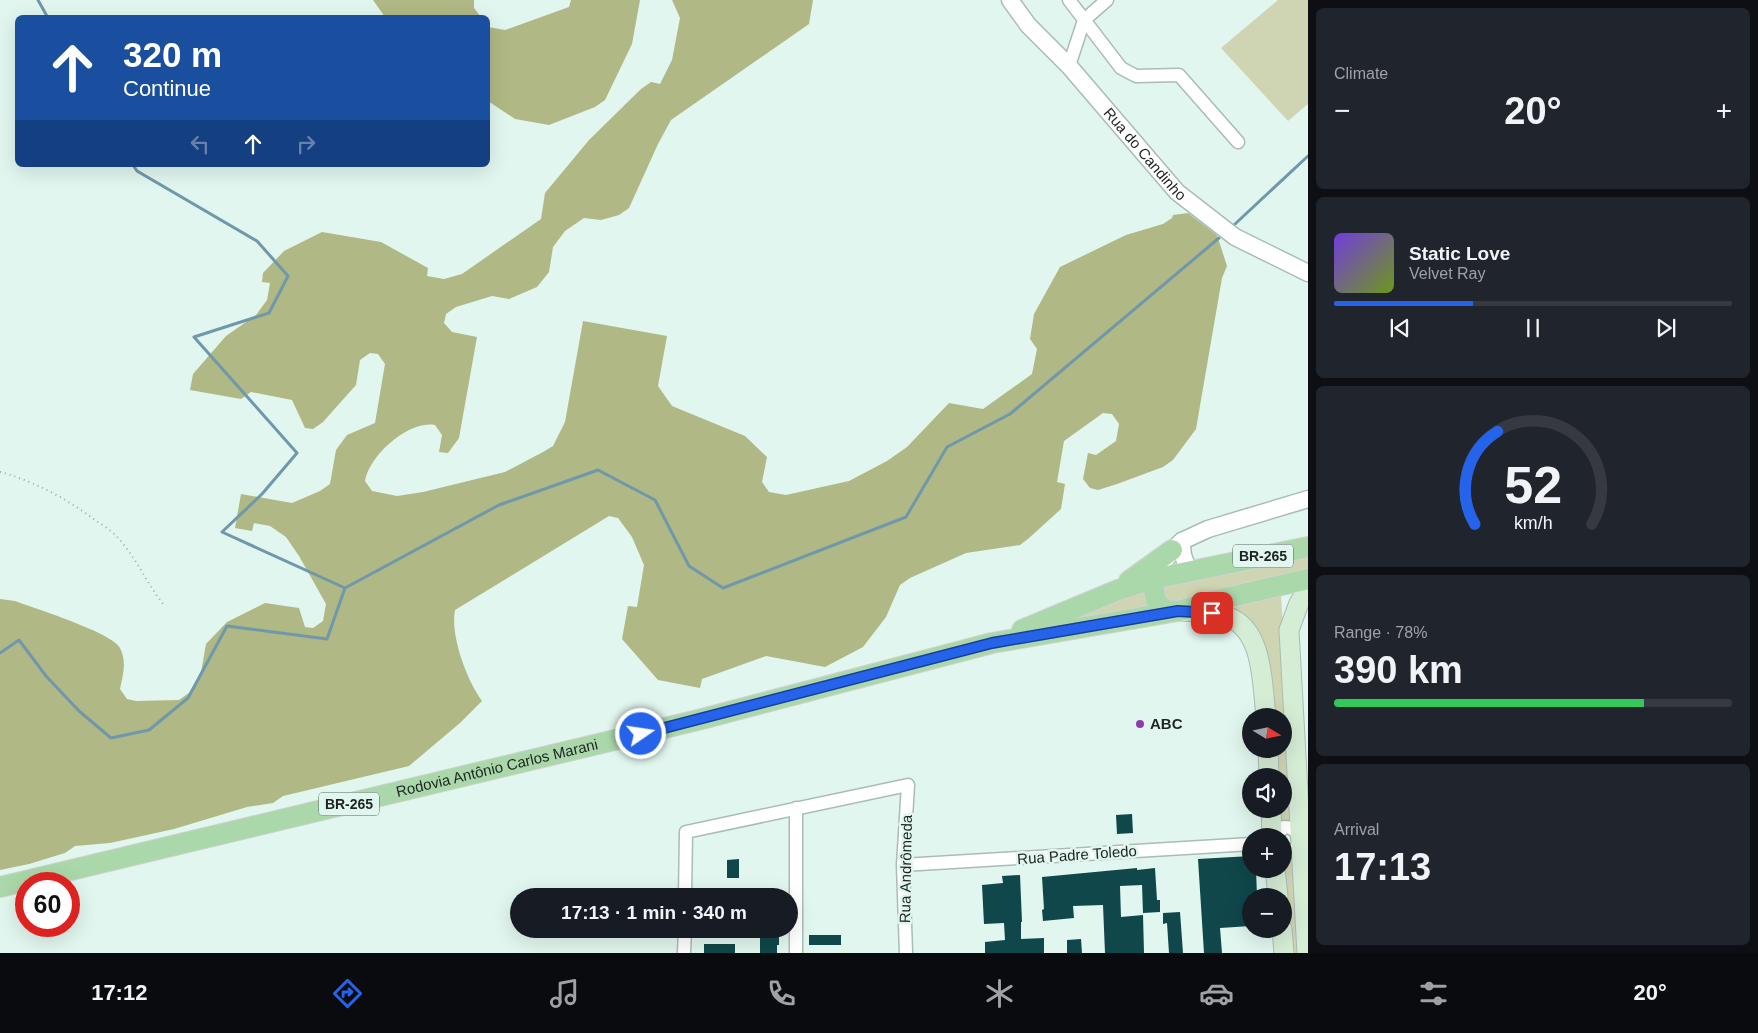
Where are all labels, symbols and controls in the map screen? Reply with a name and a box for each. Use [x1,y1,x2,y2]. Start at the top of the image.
icon: ahead [40,35,105,100]
text: 320 m [123,35,222,74]
text: Climate [1334,65,1388,82]
text: Continue [123,76,211,101]
text: 20° [1504,90,1562,132]
text: − [1334,95,1350,126]
text: + [1716,95,1732,126]
street label: Rua do Candinho [1101,104,1189,204]
icon: left [186,130,214,158]
icon: ahead [239,130,267,158]
icon: right [292,130,320,158]
text: Static Love [1409,243,1510,264]
text: Velvet Ray [1409,265,1485,282]
icon: previous [1386,314,1414,342]
icon: pause [1519,314,1547,342]
icon: next [1652,314,1680,342]
text: 52 [1504,456,1562,514]
text: km/h [1514,513,1552,533]
road number: BR-265 [1233,544,1293,568]
pin [1191,592,1233,634]
icon: arrive [1198,599,1226,627]
text: Range · 78% [1334,624,1427,641]
text: 390 km [1334,649,1463,691]
position arrow [614,707,666,759]
north arrow [1242,708,1292,758]
map controls [1242,708,1292,938]
place label: ABC [1150,715,1183,732]
marker: ABC [1134,718,1146,730]
street label: Rodovia Antônio Carlos Marani [394,735,599,800]
button: sound [1242,768,1292,818]
road number: BR-265 [319,792,379,816]
street label: Rua Andrômeda [896,814,915,923]
text: Arrival [1334,821,1379,838]
button: + [1242,828,1292,878]
street label: Rua Padre Toledo [1017,842,1137,867]
text: 17:13 [1334,846,1431,888]
speed limit sign: 60 [15,872,80,937]
button: − [1242,888,1292,938]
text: 17:13 · 1 min · 340 m [561,902,747,923]
icon: directions [330,976,365,1011]
icon: music [547,976,582,1011]
icon: phone [764,976,799,1011]
icon: climate [982,976,1017,1011]
icon: car [1199,976,1234,1011]
icon: filters [1416,976,1451,1011]
text: 17:12 [91,980,147,1005]
text: 20° [1634,980,1667,1005]

